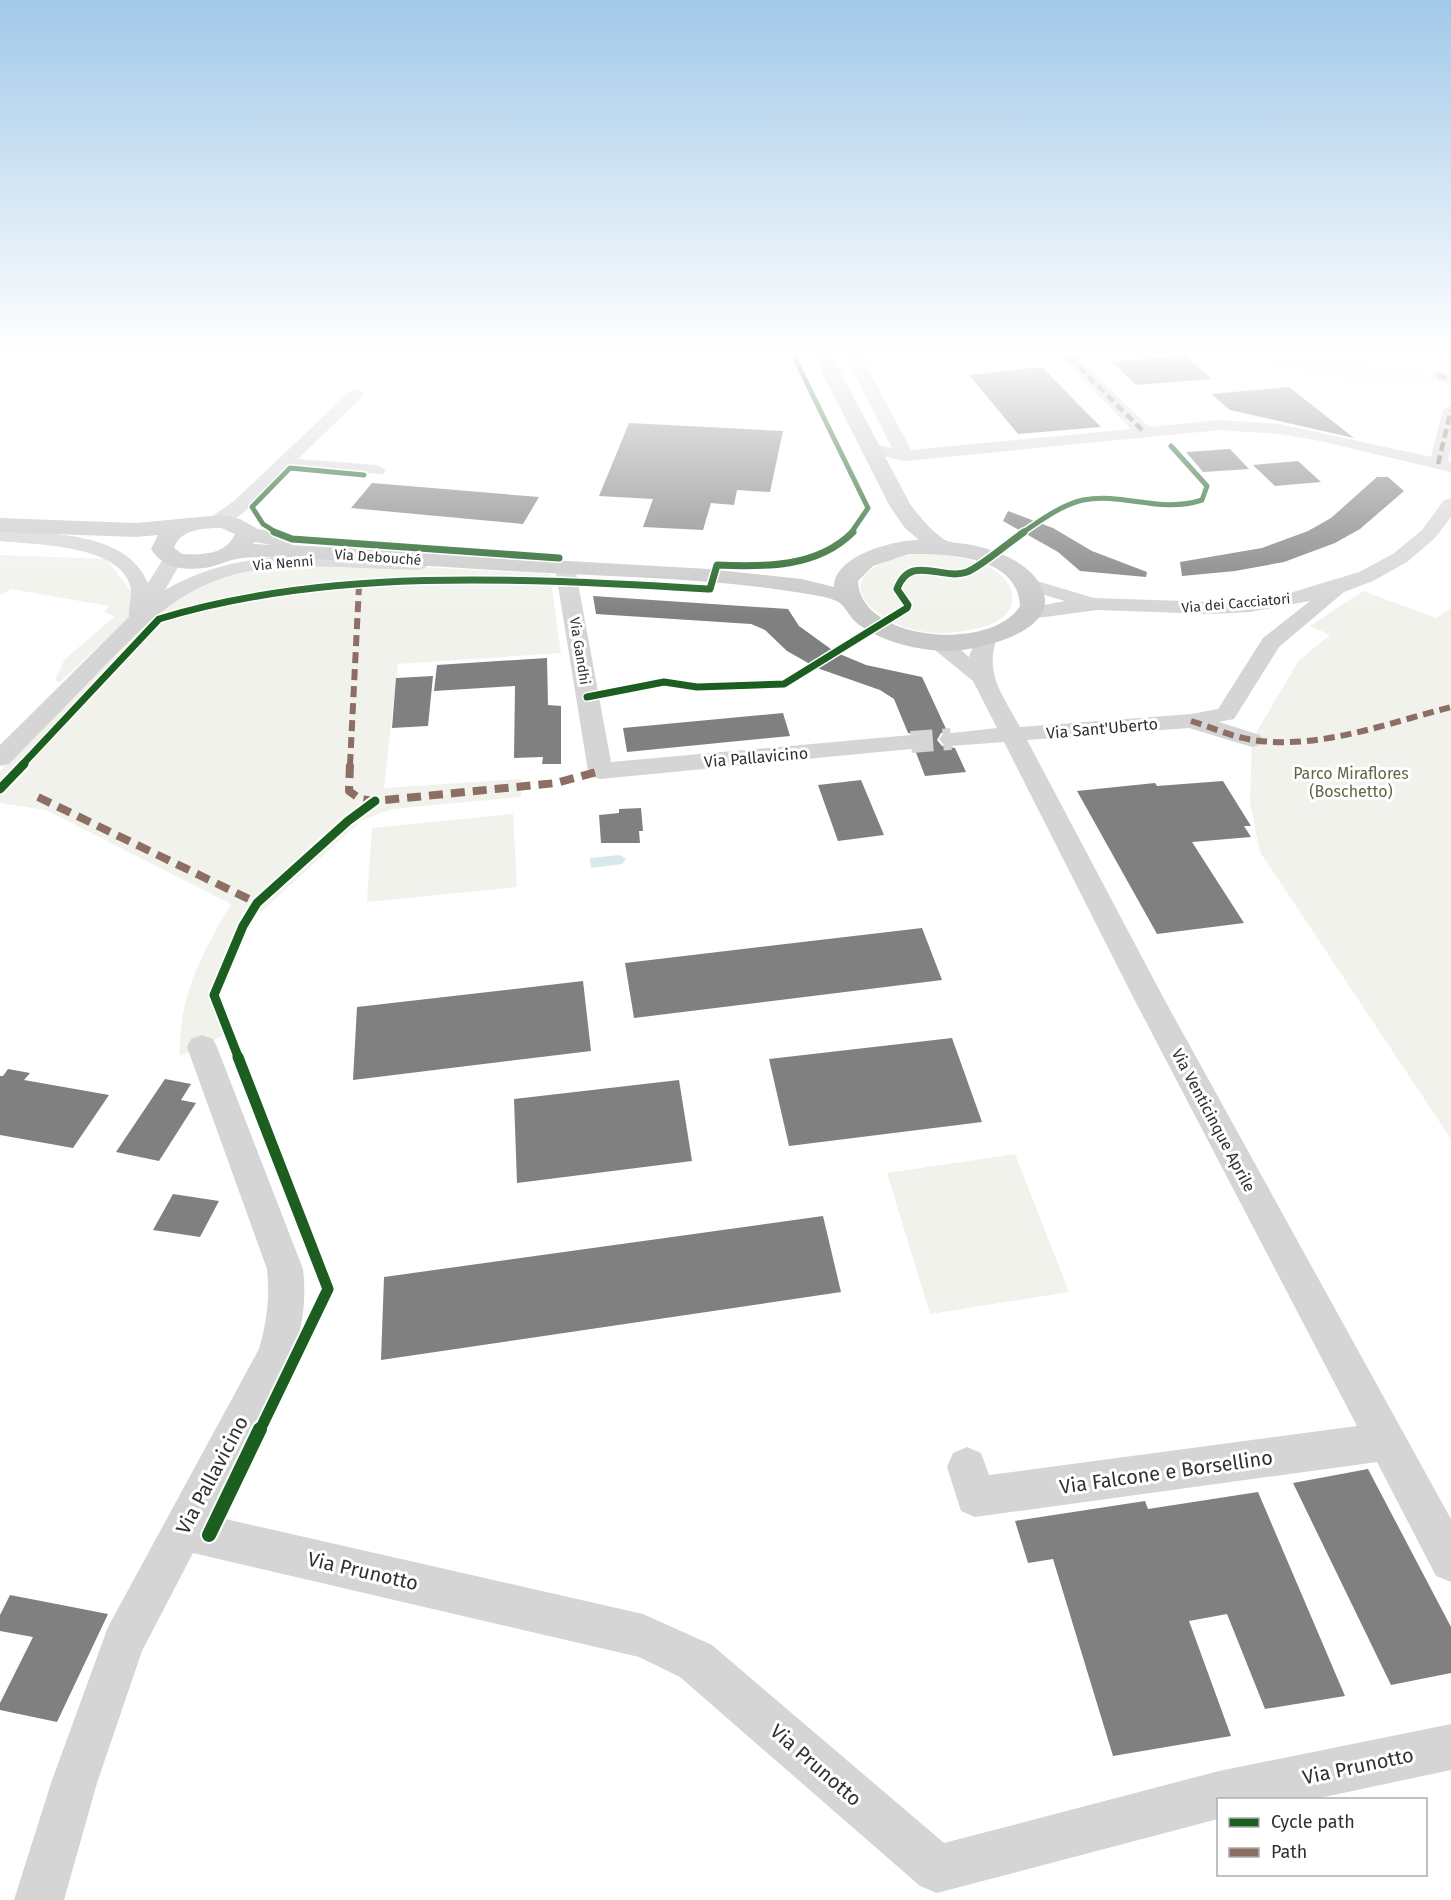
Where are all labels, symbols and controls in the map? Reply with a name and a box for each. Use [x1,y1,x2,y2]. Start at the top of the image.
street label: Via Debouché [334,546,422,569]
street label: Via Nenni [252,552,314,575]
street label: Via dei Cacciatori [1181,590,1291,617]
street label: Via Gandhi [566,616,593,686]
street label: Via Sant'Uberto [1045,714,1159,743]
street label: Via Pallavicino [703,743,809,772]
park label: Parco Miraflores (Boschetto) [1293,764,1409,801]
street label: Via Venticinque Aprile [1168,1045,1259,1195]
street label: Via Pallavicino [171,1412,253,1538]
street label: Via Falcone e Borsellino [1058,1445,1274,1499]
street label: Via Prunotto [305,1547,421,1595]
street label: Via Prunotto [766,1719,866,1811]
street label: Via Prunotto [1300,1743,1416,1789]
legend [1217,1798,1427,1876]
text: Cycle path [1271,1811,1355,1833]
text: Path [1271,1841,1307,1863]

